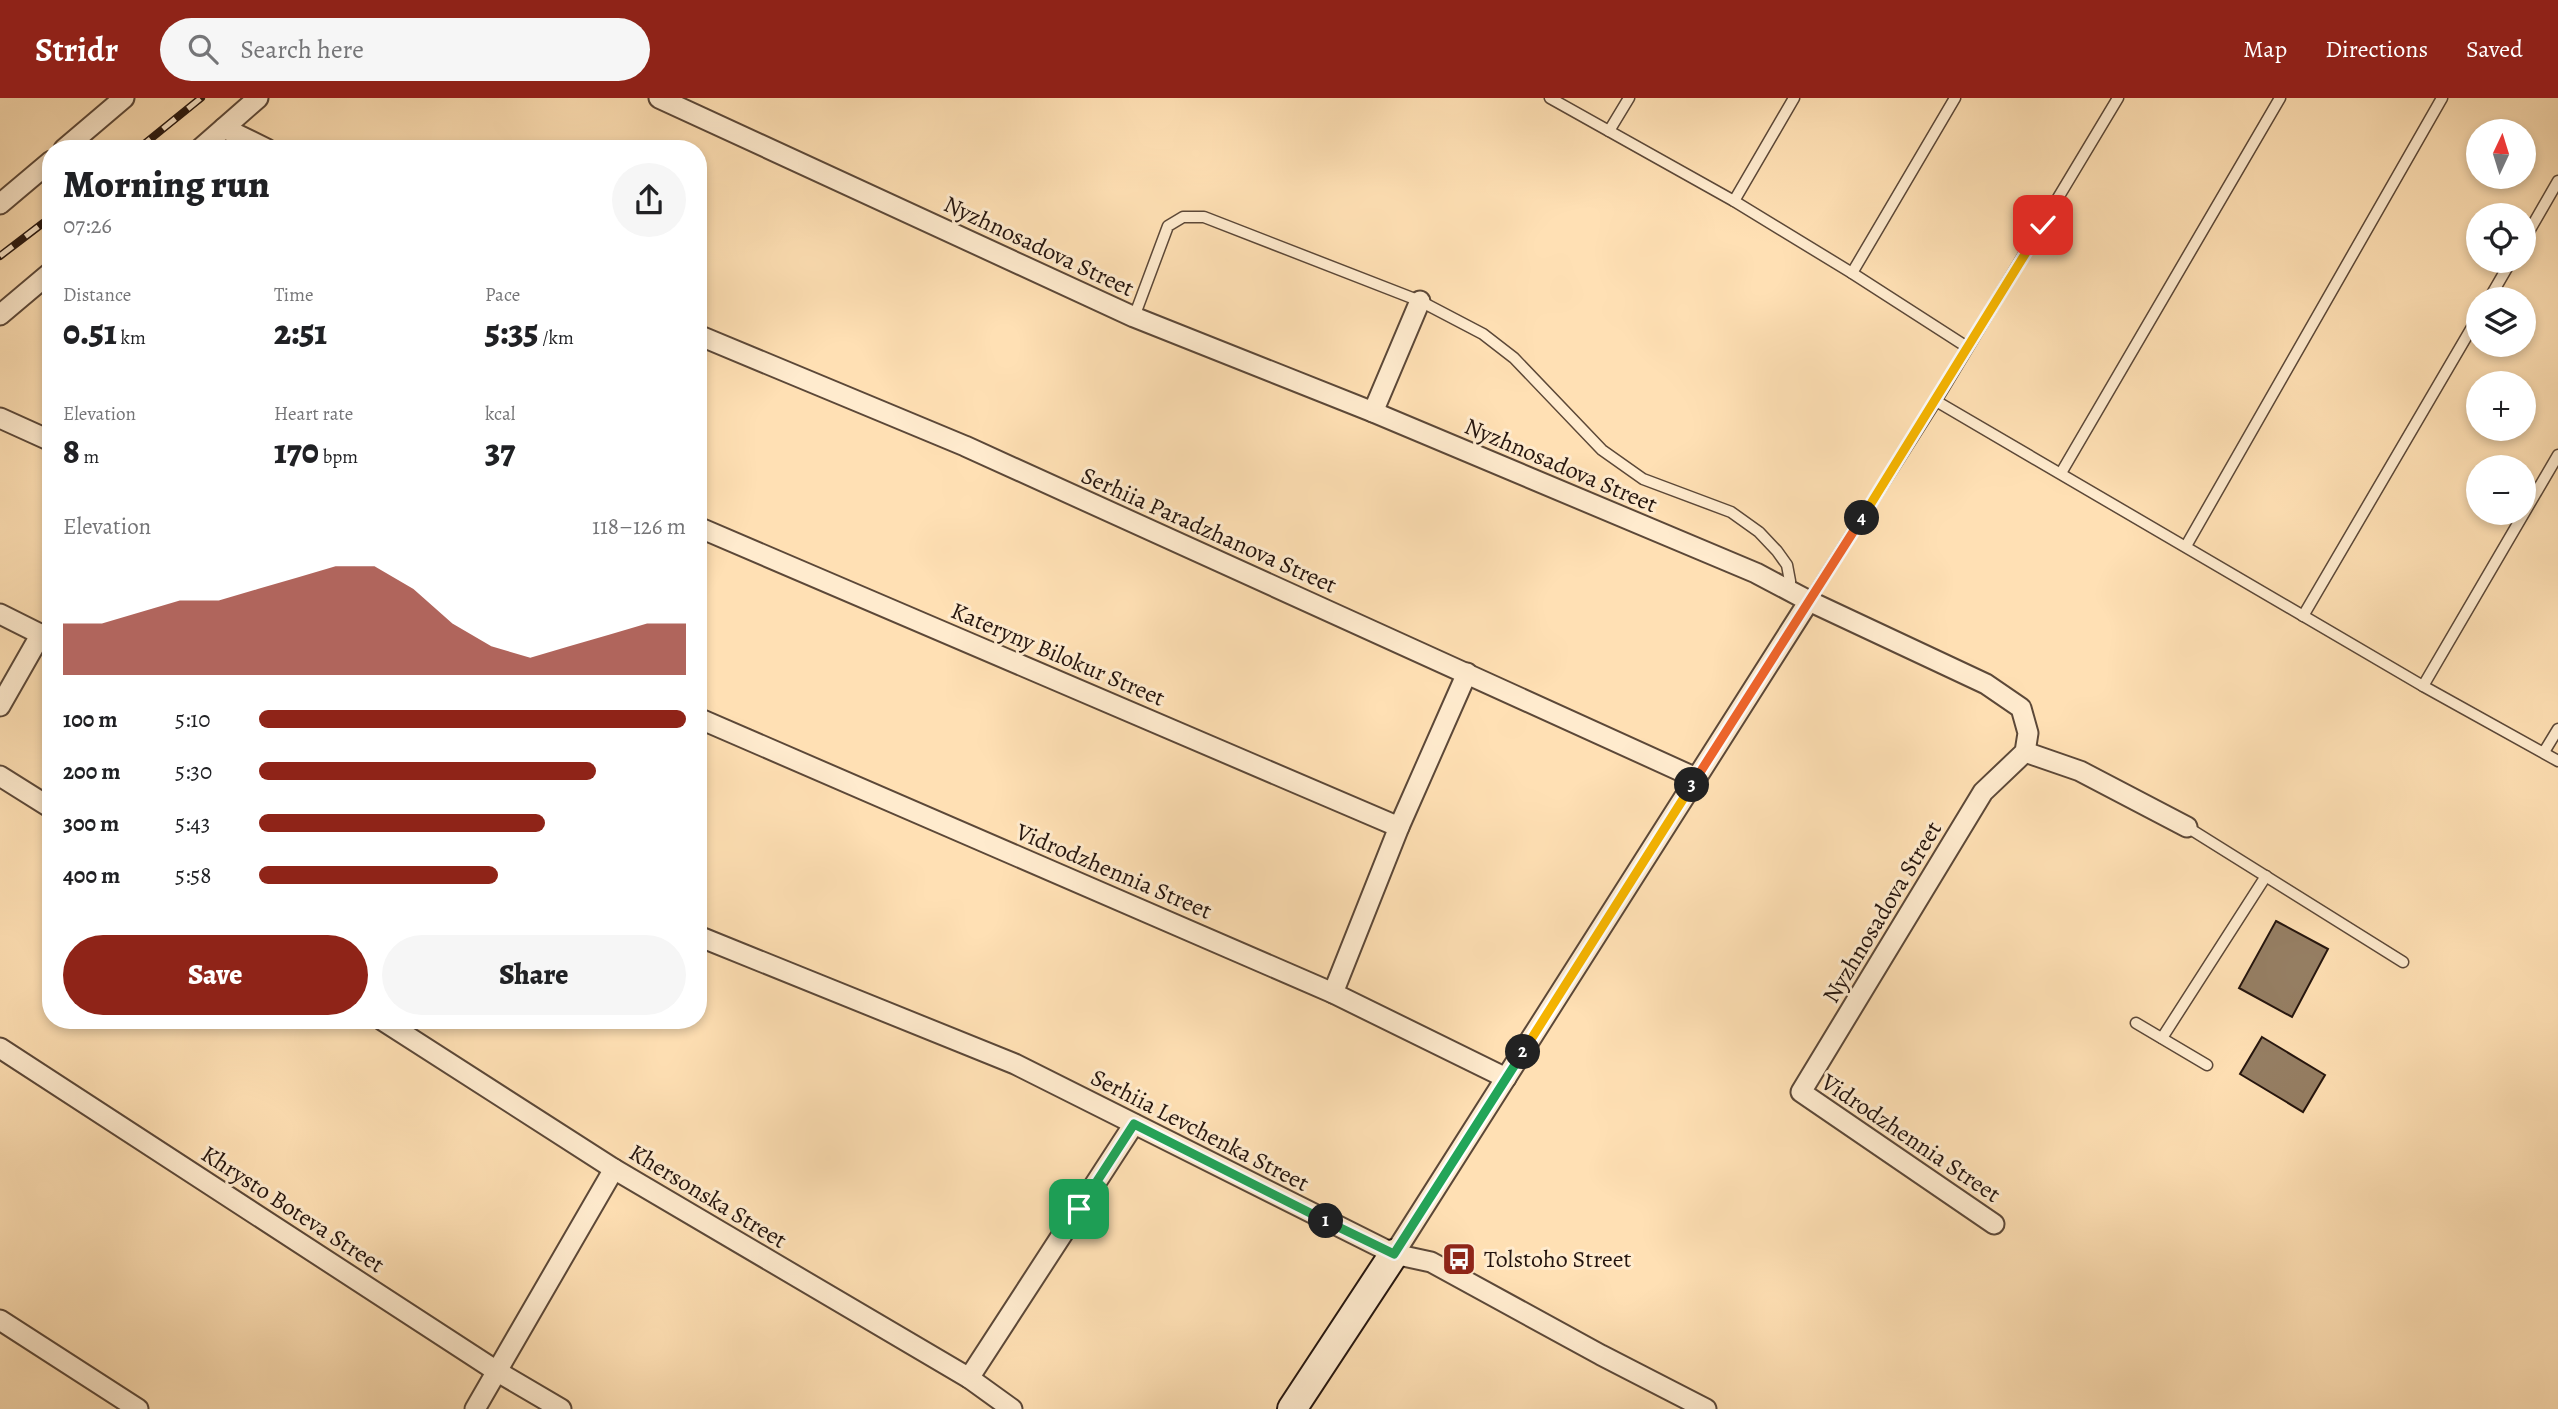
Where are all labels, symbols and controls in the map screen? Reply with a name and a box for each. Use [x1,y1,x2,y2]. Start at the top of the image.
search box [160,18,650,81]
text: Stridr [35,27,118,72]
icon: search [184,30,222,68]
text: Search here [240,32,364,67]
text: Map [2243,33,2287,65]
text: Directions [2325,33,2428,65]
text: Saved [2466,33,2523,65]
north arrow [2466,119,2536,189]
map controls [2466,119,2536,525]
text: Morning run [63,158,270,210]
button: share [612,163,686,237]
street label: Nyzhnosadova Street [939,188,1140,304]
pin [2013,195,2073,255]
button: locate [2466,203,2536,273]
icon: check [2024,206,2062,244]
text: 07:26 [63,210,112,241]
text: Distance [63,282,131,308]
text: Time [274,282,313,308]
text: Pace [485,282,520,308]
button: layers [2466,287,2536,357]
text: 0.51 [63,308,117,356]
text: 2:51 [274,308,327,356]
text: 5:35 [485,308,538,356]
text: km [117,325,146,351]
text: /km [538,325,574,351]
button: + [2466,371,2536,441]
text: Elevation [63,401,136,427]
text: Heart rate [274,401,353,427]
text: kcal [485,401,515,427]
street label: Nyzhnosadova Street [1460,410,1662,520]
text: 8 [63,427,80,475]
text: 170 [274,427,319,475]
text: 37 [485,427,515,475]
text: m [80,444,99,470]
text: bpm [319,444,358,470]
button: − [2466,455,2536,525]
street label: Serhiia Paradzhanova Street [1076,459,1342,601]
pin: 4 [1844,500,1880,536]
text: 4 [1857,504,1866,530]
text: Elevation [63,511,151,542]
text: 118–126 m [592,511,686,542]
street label: Kateryny Bilokur Street [946,594,1170,714]
text: 100 m [63,704,118,735]
text: 5:10 [175,704,211,735]
text: 200 m [63,756,121,787]
text: 5:30 [175,756,212,787]
pin: 3 [1674,768,1710,802]
text: 3 [1687,771,1696,797]
text: 300 m [63,808,119,839]
text: 5:43 [175,808,210,839]
street label: Vidrodzhennia Street [1010,815,1217,927]
street label: Nyzhnosadova Street [1815,815,1949,1009]
text: 400 m [63,860,120,891]
text: 5:58 [175,860,211,891]
button: Save [63,935,368,1015]
button: Share [382,935,686,1015]
pin: 2 [1506,1034,1540,1070]
text: 2 [1518,1038,1527,1064]
street label: Serhiia Levchenka Street [1085,1061,1315,1199]
street label: Vidrodzhennia Street [1814,1066,2007,1210]
street label: Khersonska Street [623,1136,793,1256]
street label: Khrysto Boteva Street [195,1138,391,1280]
pin [1049,1179,1109,1239]
icon: arrive [1060,1190,1098,1228]
pin: 1 [1308,1204,1344,1238]
text: 1 [1322,1207,1329,1233]
bus stop icon: Tolstoho Street [1440,1240,1478,1278]
place label: Tolstoho Street [1484,1243,1632,1275]

